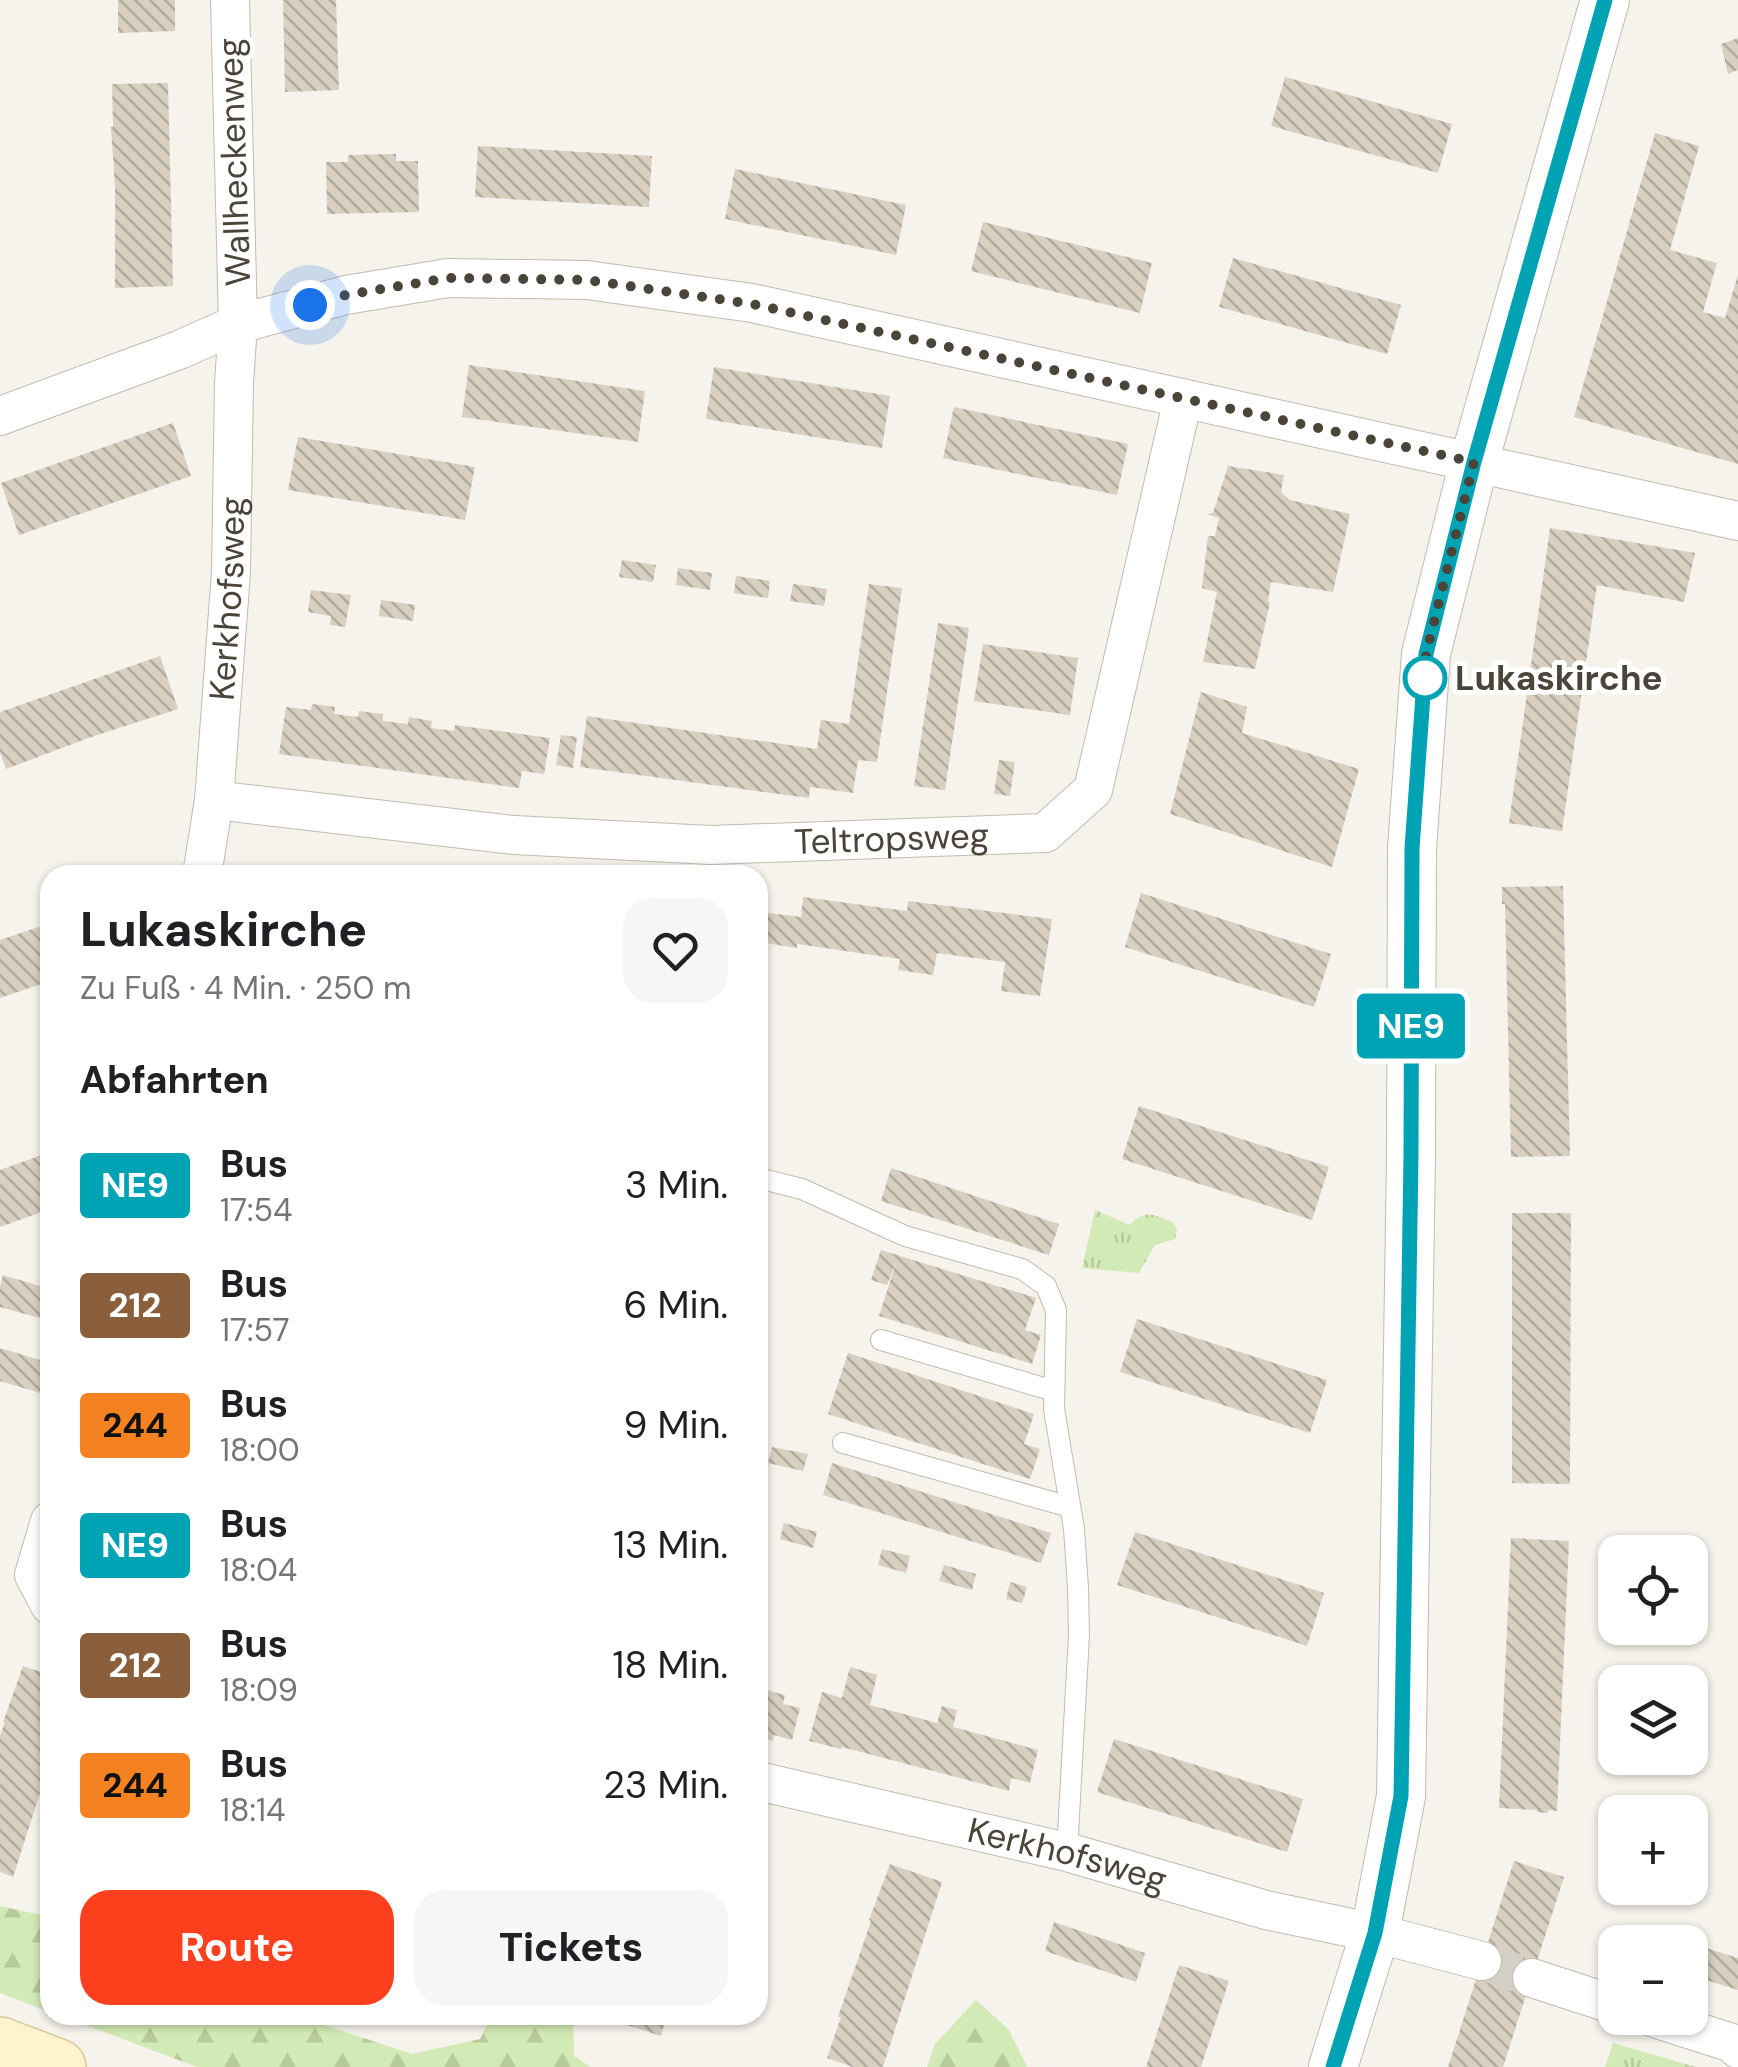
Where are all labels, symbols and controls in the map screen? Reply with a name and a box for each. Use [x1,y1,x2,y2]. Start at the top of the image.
street label: Wallheckenweg [207,37,261,287]
your location [285,280,335,330]
street label: Kerkhofsweg [198,496,255,702]
place label: Lukaskirche [1455,655,1663,701]
marker: Lukaskirche [1404,657,1446,699]
street label: Teltropsweg [793,812,990,865]
text: Lukaskirche [80,898,367,961]
button: heart [623,898,728,1003]
text: Zu Fuß · 4 Min. · 250 m [80,967,412,1009]
line badge: NE9 [1354,994,1468,1058]
text: NE9 [1377,1003,1445,1049]
text: Abfahrten [80,1055,269,1105]
text: Bus [220,1139,288,1189]
text: 3 Min. [625,1160,728,1210]
text: NE9 [101,1162,169,1208]
text: 17:54 [220,1189,292,1231]
text: Bus [220,1259,288,1309]
text: 6 Min. [624,1280,728,1330]
text: 212 [108,1282,162,1328]
text: 17:57 [220,1309,290,1351]
text: Bus [220,1379,288,1429]
text: 9 Min. [624,1400,728,1450]
text: 244 [102,1402,168,1448]
text: 18:00 [220,1429,300,1471]
text: Bus [220,1499,288,1549]
text: 13 Min. [613,1520,728,1570]
text: NE9 [101,1522,169,1568]
map controls [1598,1535,1708,2035]
button: locate [1598,1535,1708,1645]
text: 18:04 [220,1549,297,1591]
text: Bus [220,1619,288,1669]
text: 18 Min. [613,1640,728,1690]
text: 212 [108,1642,162,1688]
button: layers [1598,1665,1708,1775]
text: 18:09 [220,1669,298,1711]
text: Bus [220,1739,288,1789]
text: 23 Min. [603,1760,728,1810]
text: 244 [102,1762,168,1808]
text: 18:14 [220,1789,285,1831]
button: + [1598,1795,1708,1905]
street label: Kerkhofsweg [963,1807,1172,1903]
button: Route [80,1890,394,2005]
button: Tickets [414,1890,728,2005]
button: − [1598,1925,1708,2035]

